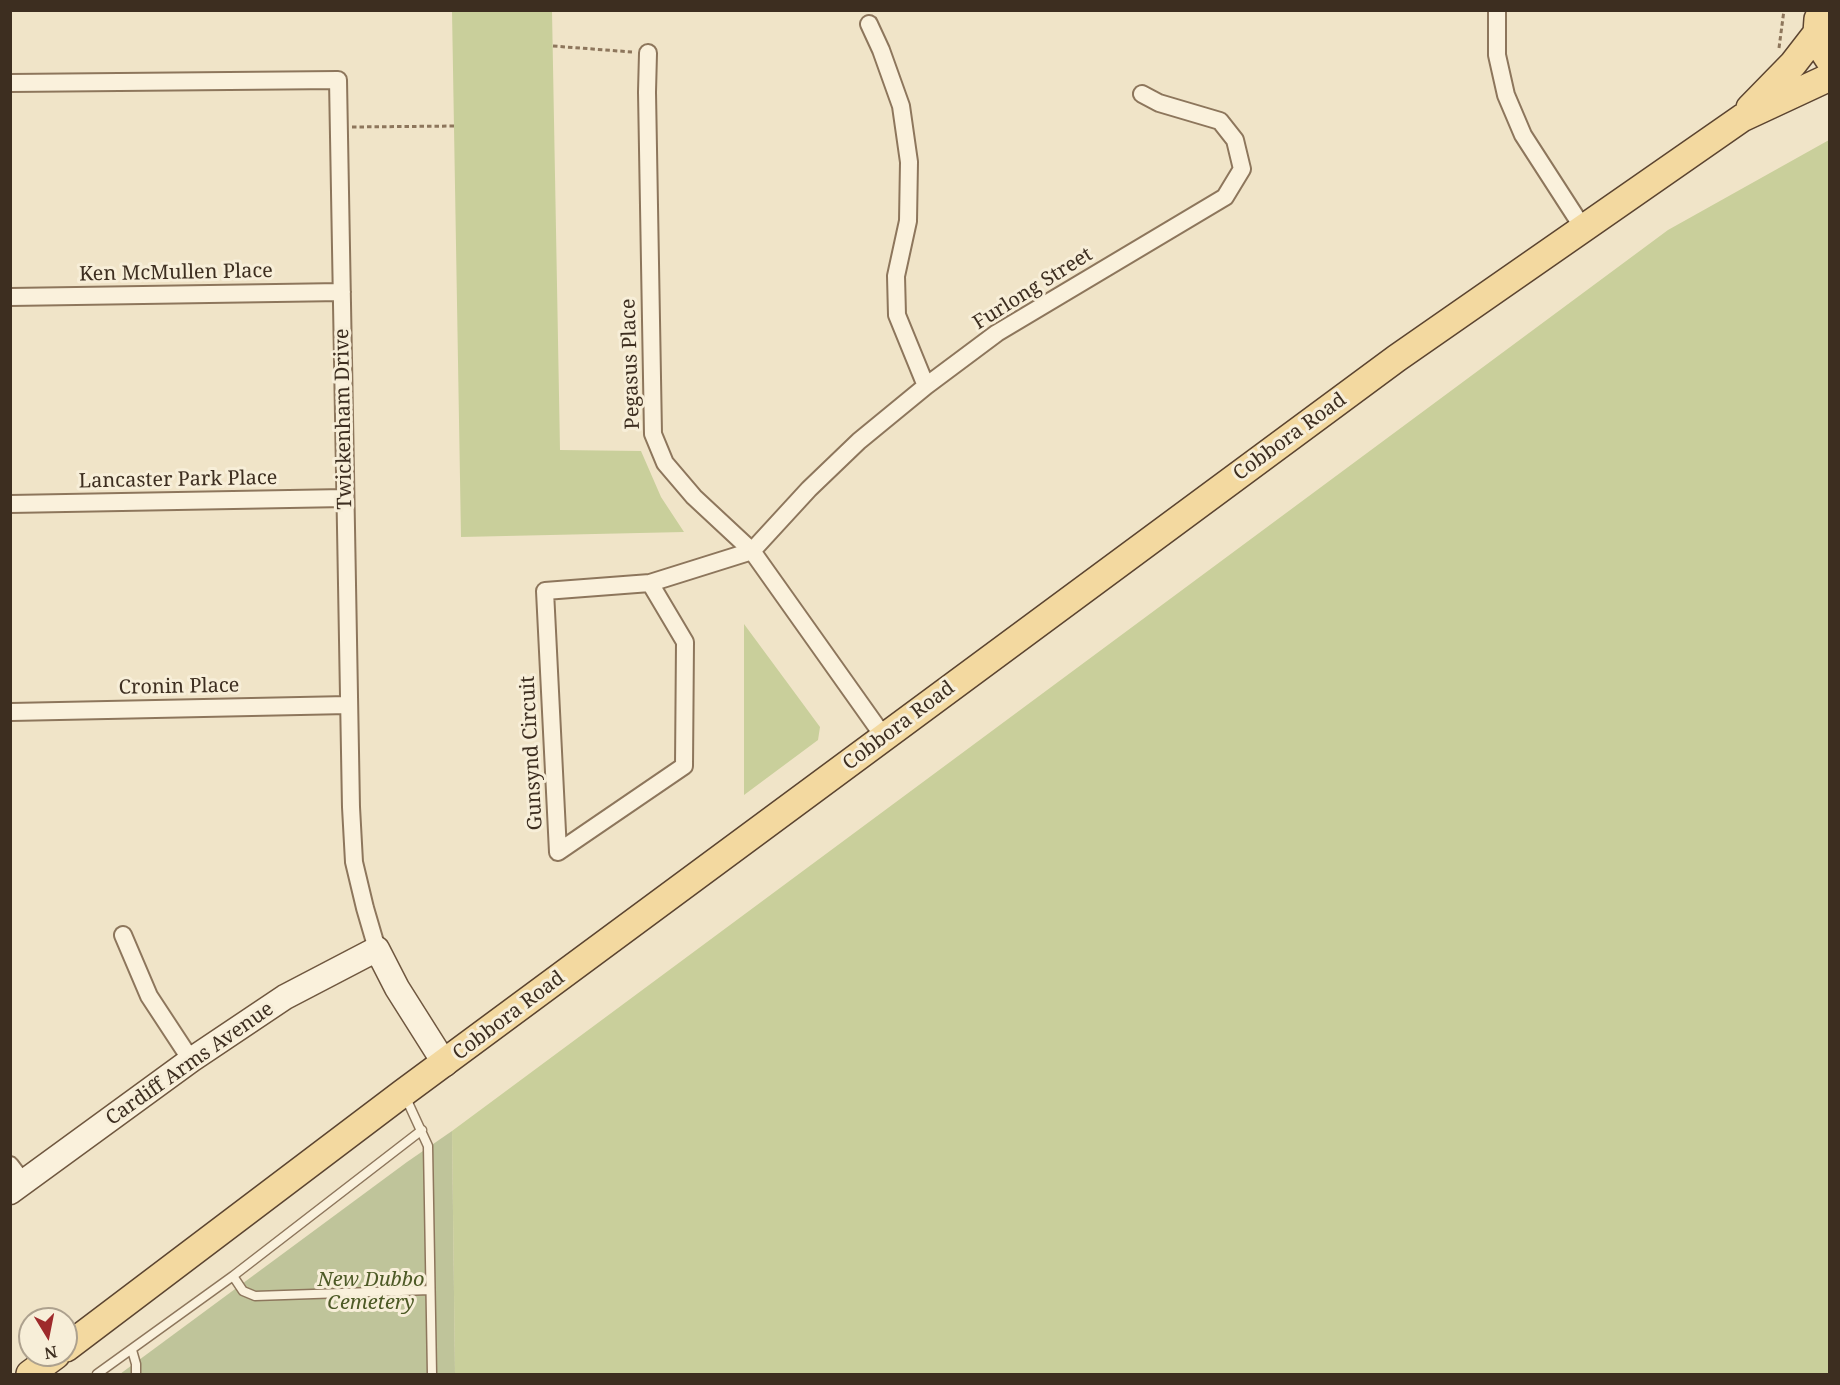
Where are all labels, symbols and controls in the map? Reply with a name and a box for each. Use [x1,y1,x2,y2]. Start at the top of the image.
street label: Furlong Street [969,243,1097,335]
street label: Ken McMullen Place [79,259,273,287]
street label: Pegasus Place [617,298,645,430]
street label: Twickenham Drive [330,328,358,510]
street label: Cobbora Road [1229,388,1351,486]
street label: Lancaster Park Place [78,466,278,494]
street label: Cronin Place [118,674,240,700]
street label: Gunsynd Circuit [516,675,548,831]
street label: Cobbora Road [838,676,960,776]
street label: Cobbora Road [448,966,570,1066]
street label: Cardiff Arms Avenue [102,997,278,1131]
park label: New Dubbo Cemetery [317,1268,425,1315]
north arrow [18,1307,78,1367]
text: N [43,1341,59,1365]

